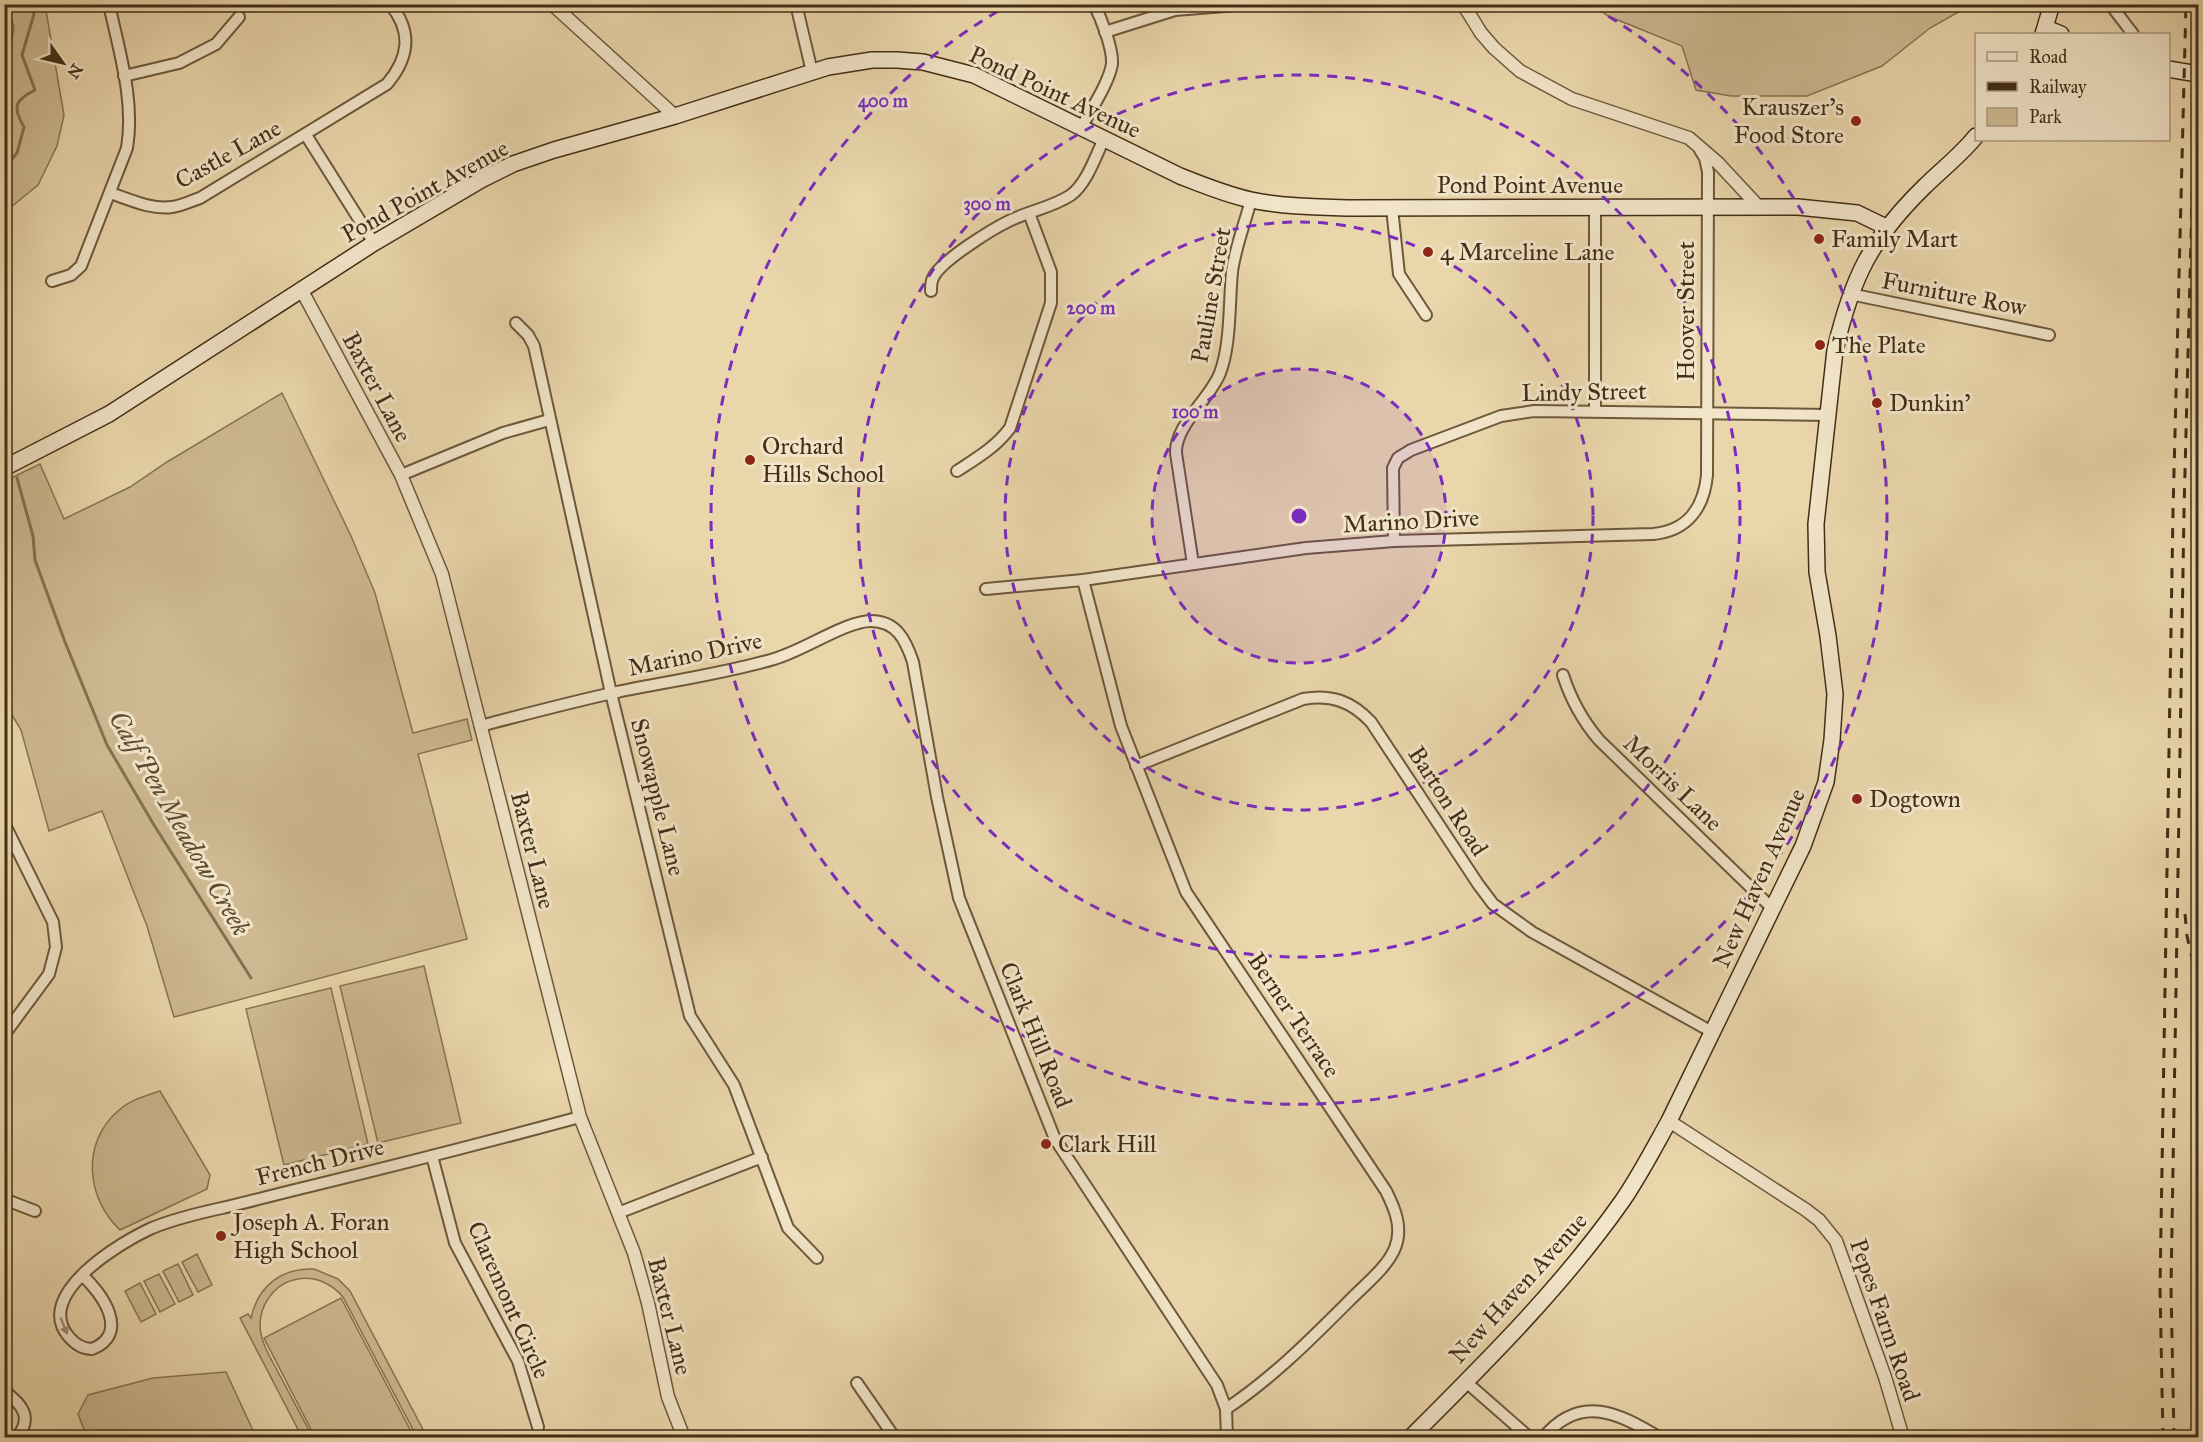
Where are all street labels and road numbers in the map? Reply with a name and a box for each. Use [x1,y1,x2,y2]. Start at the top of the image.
street label: Pond Point Avenue [964,39,1146,145]
street label: Castle Lane [170,113,286,195]
street label: Pond Point Avenue [336,133,514,249]
street label: Pond Point Avenue [1437,170,1623,200]
street label: Pauline Street [1184,224,1238,365]
street label: Hoover Street [1671,241,1701,381]
street label: Furniture Row [1879,265,2030,323]
street label: Baxter Lane [336,327,418,447]
street label: Lindy Street [1521,376,1647,408]
street label: Marino Drive [1342,502,1480,540]
street label: Marino Drive [625,625,765,683]
street label: Snowapple Lane [624,715,692,879]
street label: Morris Lane [1617,728,1729,838]
street label: Barton Road [1401,740,1495,862]
street label: New Haven Avenue [1706,784,1812,972]
street label: Baxter Lane [504,788,562,912]
street label: Berner Terrace [1241,947,1347,1083]
street label: Clark Hill Road [993,958,1079,1112]
street label: French Drive [253,1132,387,1192]
street label: New Haven Avenue [1442,1206,1594,1370]
street label: Claremont Circle [461,1217,557,1383]
street label: Pepes Farm Road [1843,1235,1927,1405]
street label: Baxter Lane [641,1254,699,1378]

